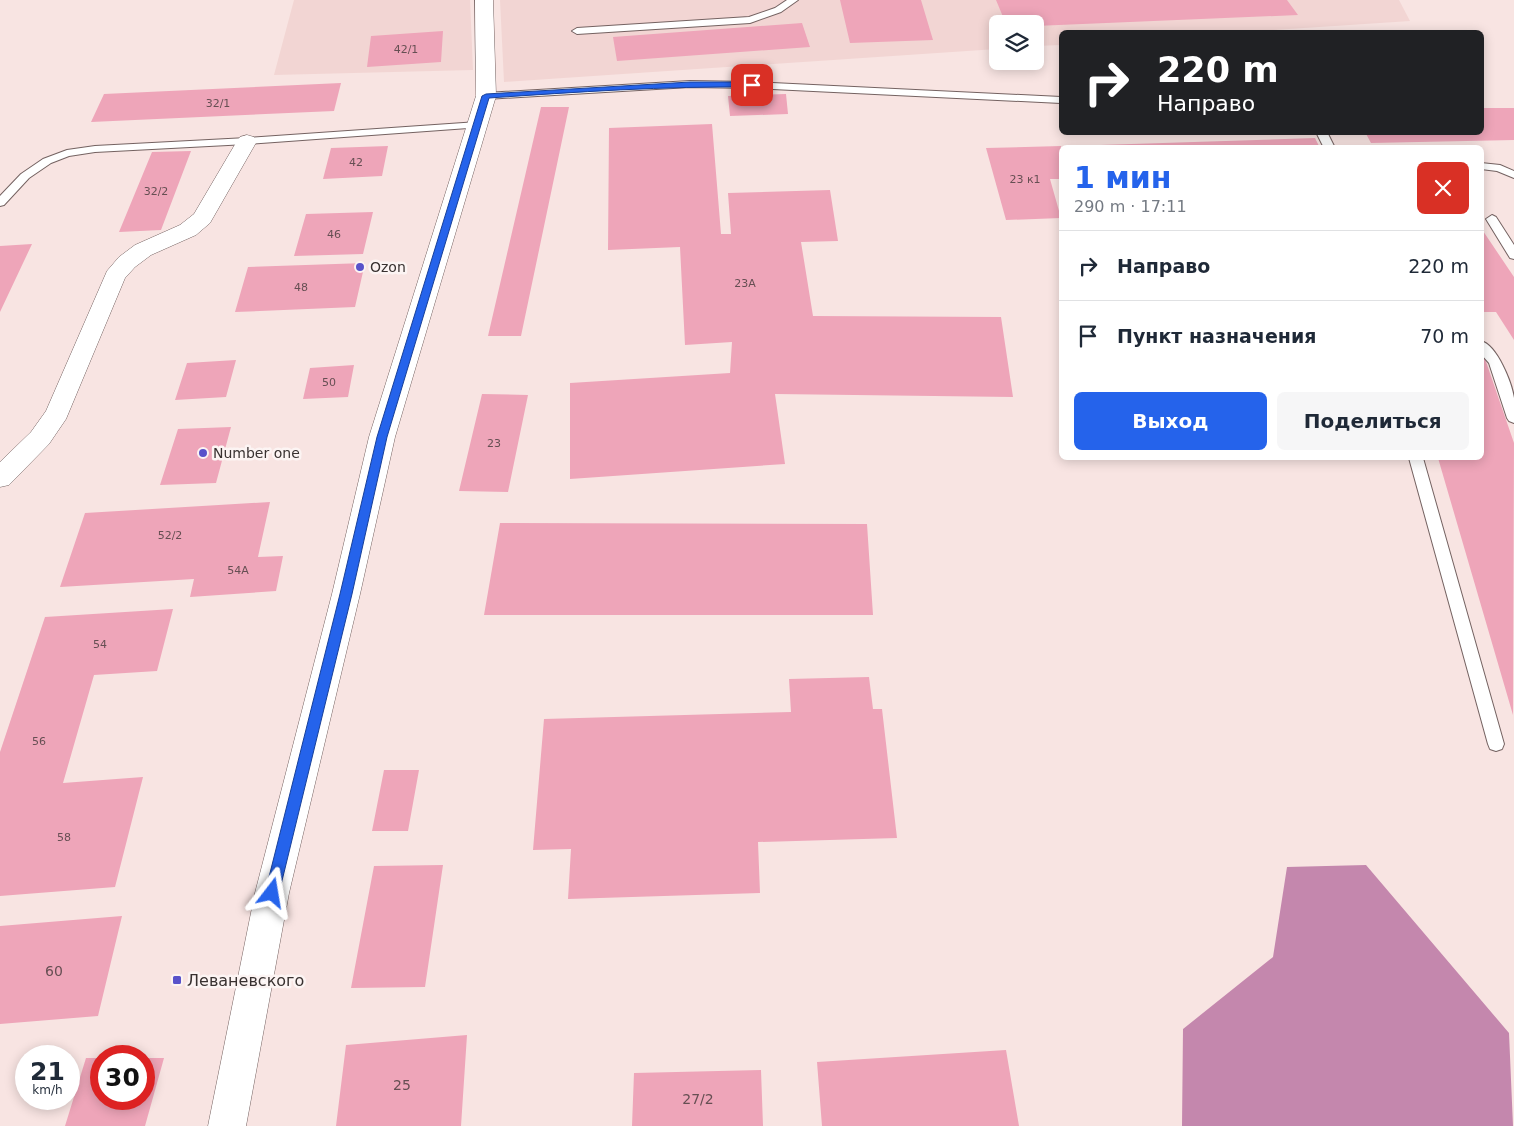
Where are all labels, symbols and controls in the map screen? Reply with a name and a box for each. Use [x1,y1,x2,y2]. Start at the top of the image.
map controls [989,15,1044,70]
button: layers [989,15,1044,70]
house number: 42/1 [394,43,418,56]
icon: right [1074,50,1139,115]
text: 220 m [1157,50,1279,90]
pin [731,64,773,106]
icon: arrive [738,71,766,99]
text: Направо [1157,91,1255,116]
house number: 32/1 [206,97,230,110]
house number: 42 [349,156,363,169]
text: 1 мин [1074,160,1172,195]
button: close [1417,162,1469,214]
house number: 23 к1 [1009,173,1041,186]
house number: 32/2 [144,185,168,198]
text: 290 m · 17:11 [1074,197,1187,216]
house number: 46 [327,228,341,241]
icon: right [1074,252,1102,280]
text: Направо [1117,255,1210,277]
text: 220 m [1408,255,1469,277]
place label: Ozon [370,259,406,275]
marker: Ozon [354,261,366,273]
house number: 23А [734,277,756,290]
house number: 48 [294,281,308,294]
icon: arrive [1074,322,1102,350]
text: Пункт назначения [1117,325,1316,347]
text: 70 m [1420,325,1469,347]
house number: 50 [322,376,336,389]
button: Выход [1074,392,1267,450]
button: Поделиться [1277,392,1469,450]
house number: 23 [487,437,501,450]
place label: Number one [213,445,300,461]
marker: Number one [197,447,209,459]
house number: 52/2 [158,529,182,542]
house number: 54А [227,564,249,577]
house number: 54 [93,638,107,651]
house number: 56 [32,735,46,748]
house number: 58 [57,831,71,844]
position arrow [245,866,297,918]
house number: 60 [45,963,63,979]
place label: Леваневского [187,971,304,990]
marker: Леваневского [171,974,183,986]
speed limit sign: 30 [90,1045,155,1110]
text: 21 [30,1057,65,1086]
house number: 25 [393,1077,411,1093]
text: km/h [32,1083,63,1097]
house number: 27/2 [682,1091,714,1107]

